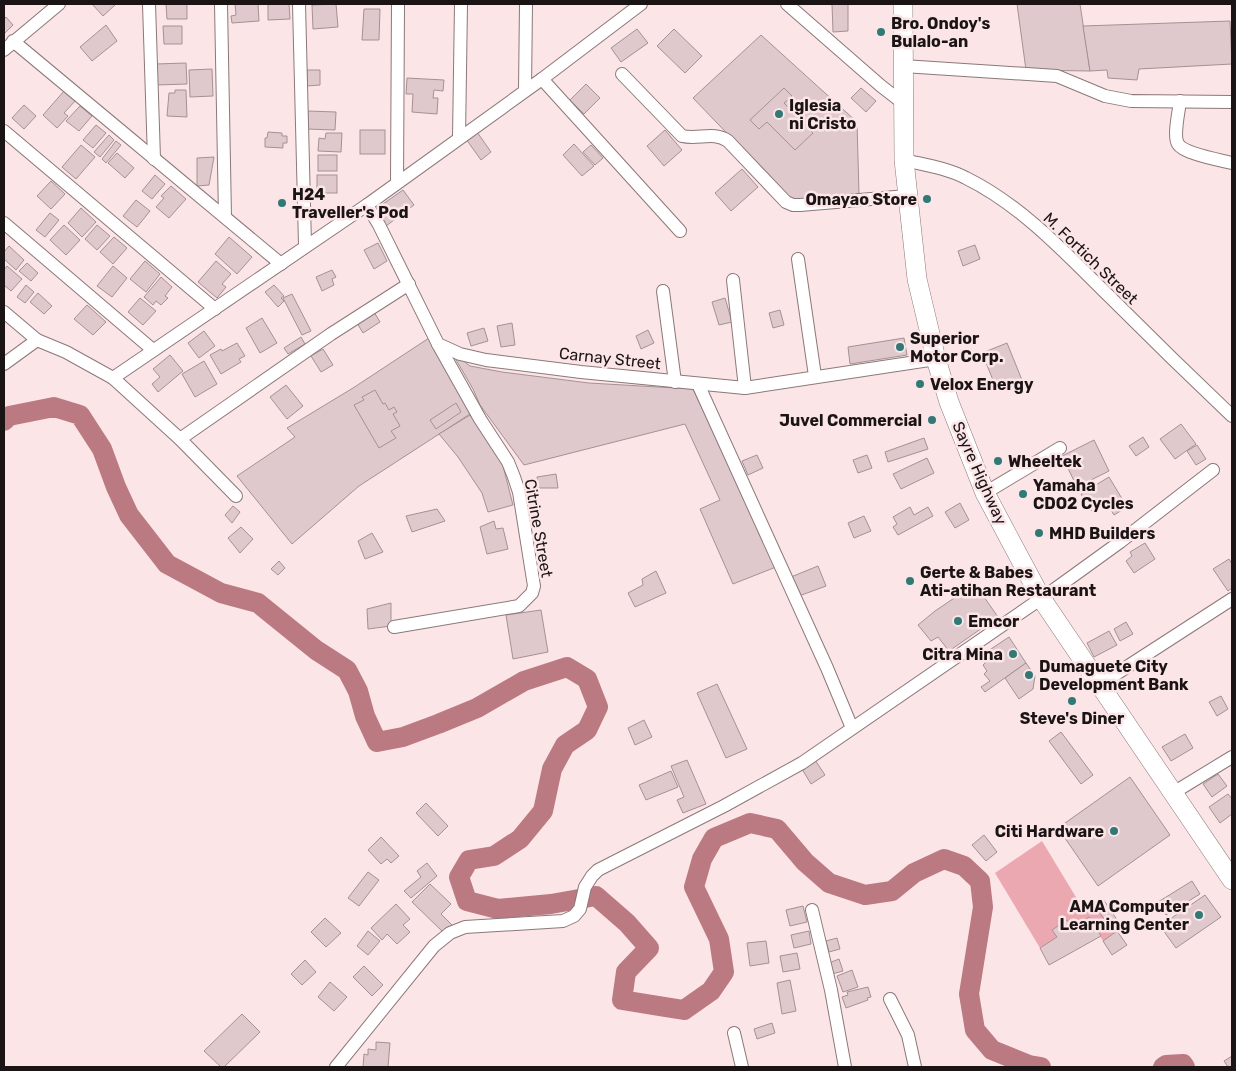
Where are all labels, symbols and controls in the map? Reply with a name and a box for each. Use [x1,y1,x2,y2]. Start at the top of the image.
place label: Bro. Ondoy's Bulalo-an [891,14,990,51]
marker: Bro. Ondoy's Bulalo-an [875,26,887,38]
place label: Iglesia ni Cristo [789,96,857,133]
marker: Iglesia ni Cristo [773,108,785,120]
place label: H24 Traveller's Pod [292,185,409,222]
place label: Omayao Store [805,190,917,209]
marker: Omayao Store [921,193,933,205]
marker: H24 Traveller's Pod [276,197,288,209]
street label: M. Fortich Street [1040,209,1142,308]
place label: Superior Motor Corp. [910,329,1003,366]
marker: Superior Motor Corp. [894,341,906,353]
street label: Carnay Street [558,344,662,373]
place label: Velox Energy [930,375,1034,394]
marker: Velox Energy [914,378,926,390]
place label: Juvel Commercial [779,411,922,430]
marker: Juvel Commercial [926,414,938,426]
street label: Sayre Highway [948,419,1011,528]
place label: Wheeltek [1008,452,1082,471]
marker: Wheeltek [992,455,1004,467]
place label: Yamaha CDO2 Cycles [1033,476,1134,513]
street label: Citrine Street [521,477,557,579]
marker: Yamaha CDO2 Cycles [1017,488,1029,500]
place label: MHD Builders [1049,524,1156,543]
marker: MHD Builders [1033,527,1045,539]
place label: Gerte & Babes Ati-atihan Restaurant [920,563,1097,600]
marker: Gerte & Babes Ati-atihan Restaurant [904,575,916,587]
place label: Emcor [968,612,1020,631]
marker: Emcor [952,615,964,627]
place label: Citra Mina [922,645,1003,664]
marker: Citra Mina [1007,648,1019,660]
place label: Dumaguete City Development Bank [1039,657,1189,694]
marker: Dumaguete City Development Bank [1023,669,1035,681]
marker: Steve's Diner [1066,695,1078,707]
place label: Steve's Diner [1020,709,1125,728]
place label: Citi Hardware [995,822,1104,841]
marker: Citi Hardware [1108,825,1120,837]
place label: AMA Computer Learning Center [1059,897,1190,934]
marker: AMA Computer Learning Center [1193,909,1205,921]

